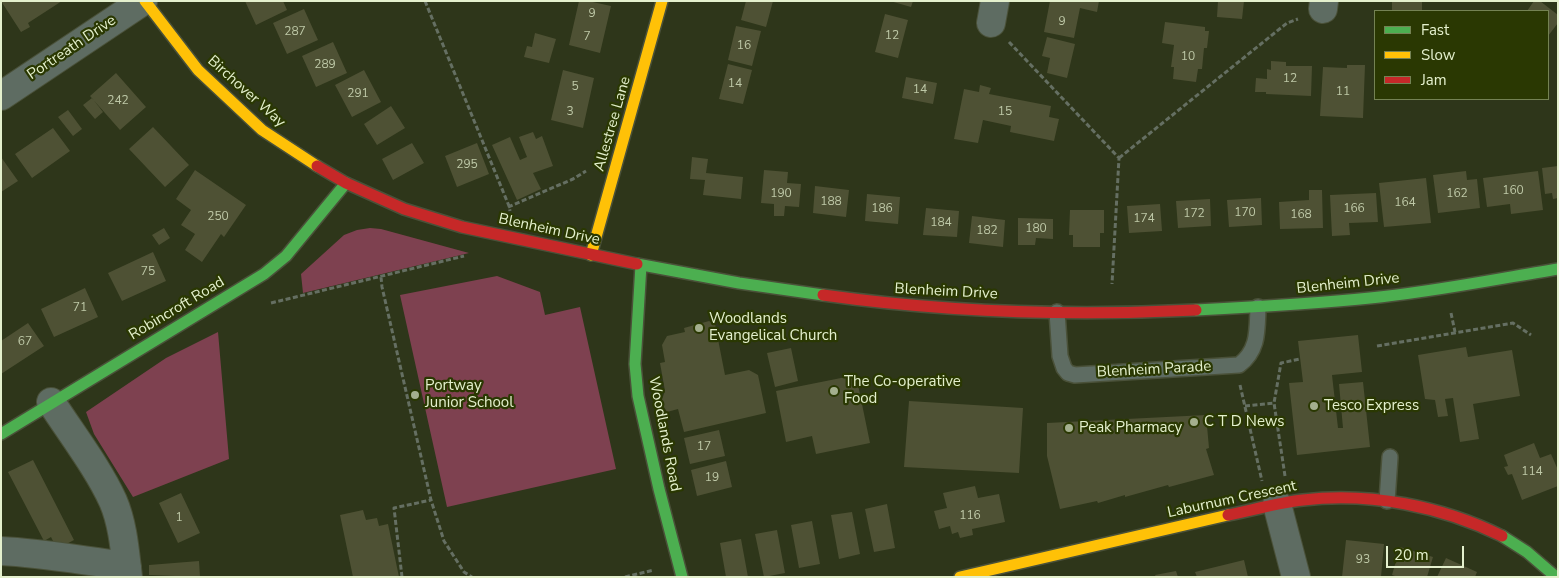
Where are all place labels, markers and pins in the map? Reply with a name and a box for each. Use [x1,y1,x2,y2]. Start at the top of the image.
place label: Woodlands Evangelical Church [709,310,837,345]
marker: Woodlands Evangelical Church [693,322,705,334]
place label: The Co-operative Food [844,373,961,408]
place label: Portway Junior School [425,377,514,412]
marker: The Co-operative Food [828,385,840,397]
marker: Portway Junior School [409,389,421,401]
place label: Tesco Express [1324,397,1419,415]
marker: Tesco Express [1308,400,1320,412]
place label: C T D News [1204,413,1284,431]
marker: C T D News [1188,416,1200,428]
place label: Peak Pharmacy [1079,419,1182,437]
marker: Peak Pharmacy [1063,422,1075,434]

